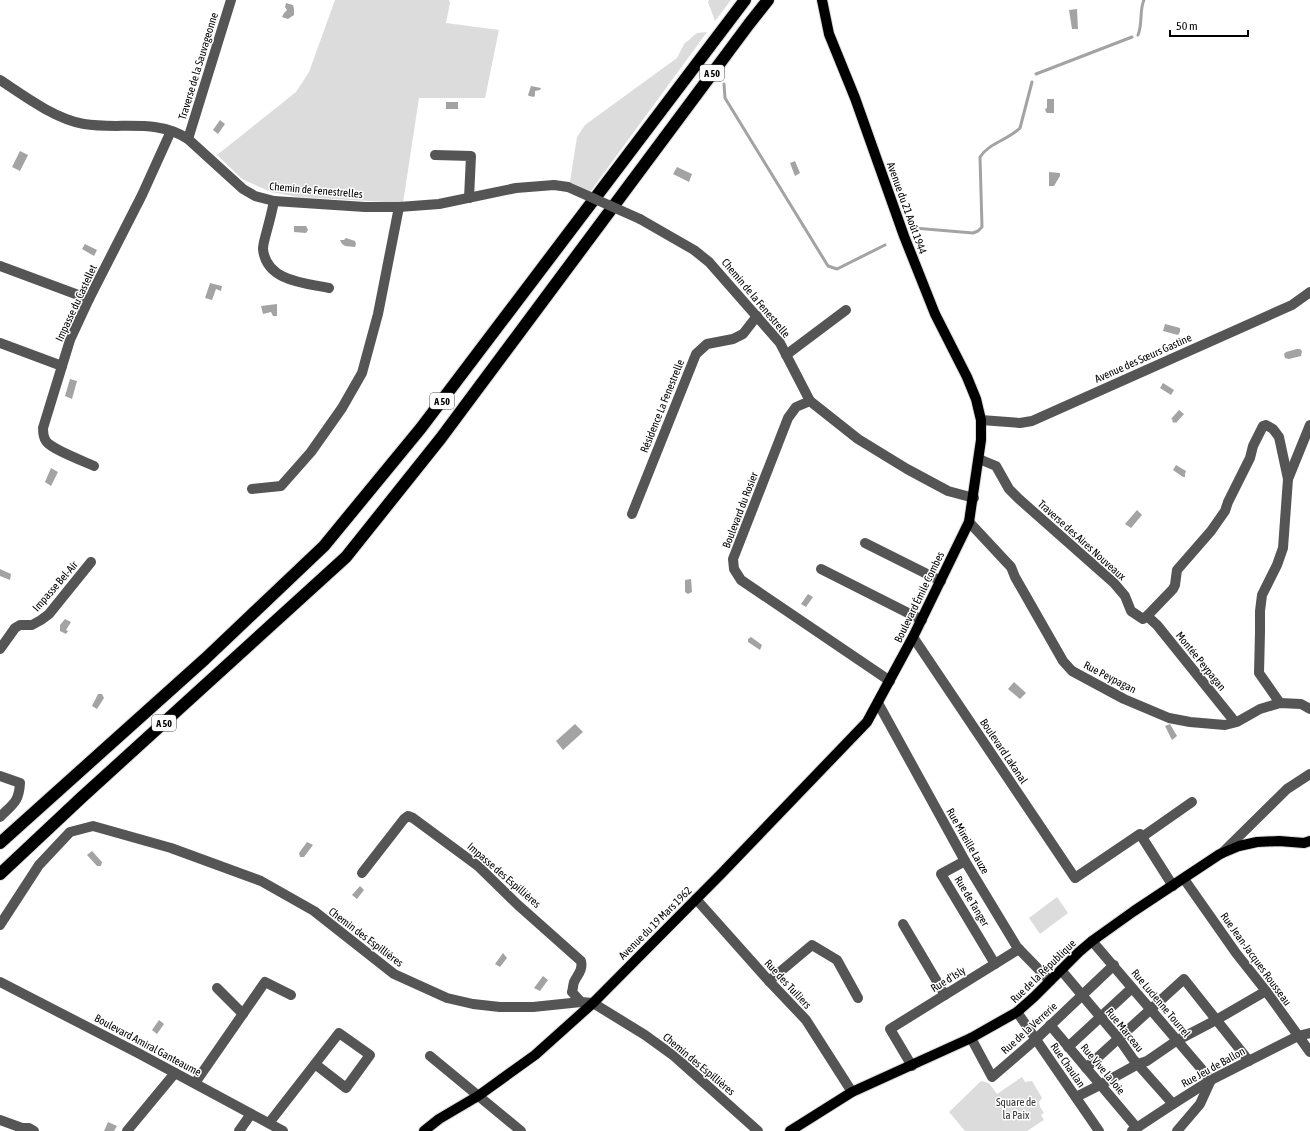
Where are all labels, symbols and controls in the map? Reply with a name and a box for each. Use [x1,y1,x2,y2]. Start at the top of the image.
street label: Traverse de la Sauvageonne [176,11,220,121]
scale bar [1170,12,1248,38]
text: 50 m [1176,19,1198,33]
road number: A 50 [700,65,724,81]
street label: Avenue du 21 Août 1944 [885,160,929,256]
street label: Chemin de Fenestrelles [269,180,363,200]
street label: Chemin de la Fenestrelle [719,256,793,340]
street label: Impasse du Castellet [53,263,99,343]
street label: Avenue des Sœurs Gastine [1093,331,1193,385]
street label: Résidence La Fenestrelle [638,358,686,454]
road number: A 50 [430,393,454,409]
street label: Boulevard du Rosier [720,470,760,550]
street label: Traverse des Aires Nouveaux [1036,497,1129,583]
street label: Boulevard Émile Combes [892,550,946,644]
street label: Impasse Bel-Air [30,558,80,613]
street label: Montée Peypagan [1174,629,1228,693]
street label: Rue Peypagan [1082,659,1138,695]
road number: A 50 [152,715,176,731]
street label: Boulevard Lakanal [978,716,1030,786]
street label: Rue Mireille Lauze [944,806,992,876]
street label: Impasse des Espillières [465,840,543,910]
street label: Rue de Tanger [952,874,992,929]
street label: Avenue du 19 Mars 1962 [616,884,694,962]
street label: Chemin des Espillières [326,905,406,969]
street label: Rue Jean-Jacques Rousseau [1218,910,1294,1008]
street label: Rue de la République [1008,937,1078,1005]
street label: Rue des Tuiliers [762,957,814,1011]
street label: Rue d'Isly [929,964,968,994]
street label: Rue Lucienne Tourrel [1129,967,1193,1039]
street label: Rue de la Verrerie [999,1000,1059,1056]
street label: Rue Marceau [1104,1006,1146,1054]
street label: Boulevard Amiral Ganteaume [93,1012,203,1078]
street label: Chemin des Espillières [661,1030,737,1098]
street label: Rue Chaulan [1048,1041,1088,1089]
street label: Rue Vive la Joie [1079,1041,1127,1097]
street label: Rue Jeu de Ballon [1179,1045,1247,1089]
park label: Square de la Paix [996,1096,1036,1121]

